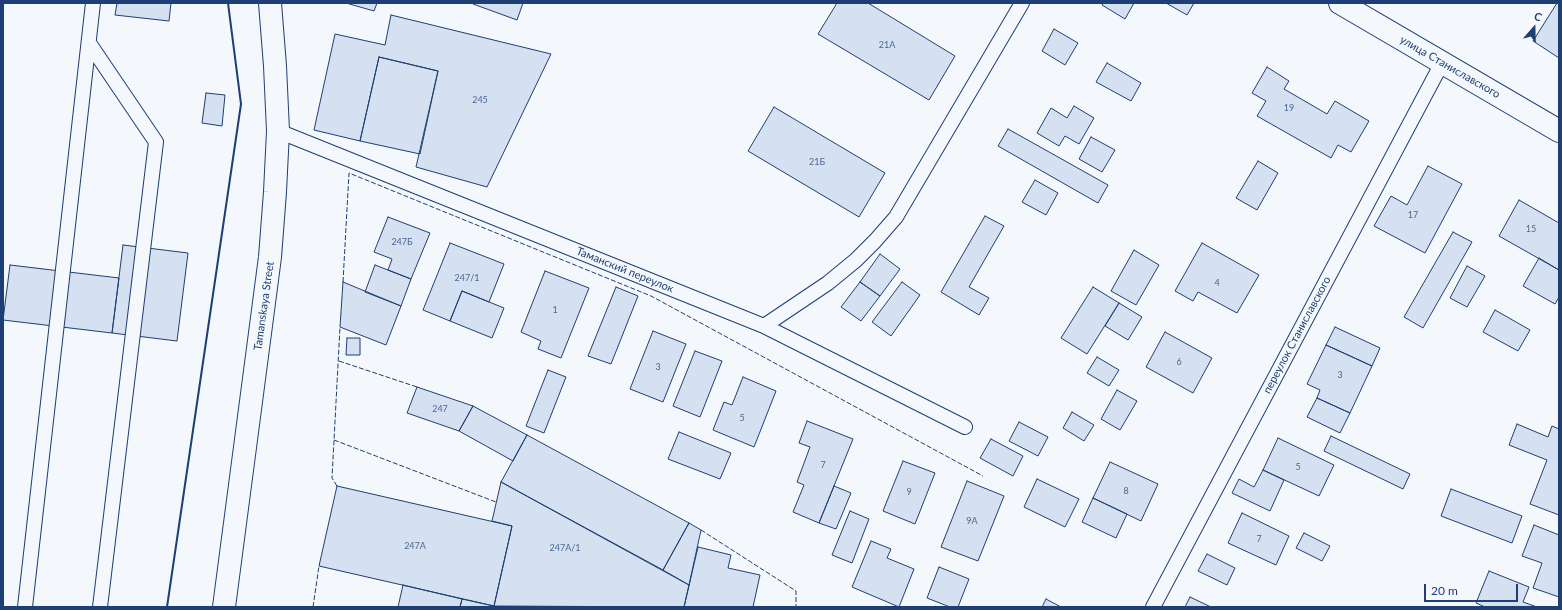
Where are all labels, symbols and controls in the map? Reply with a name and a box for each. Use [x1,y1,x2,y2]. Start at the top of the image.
north arrow [1514,8,1554,48]
text: С [1533,9,1544,24]
street label: улица Станиславского [1398,33,1502,101]
house number: 21А [879,40,895,50]
house number: 245 [472,95,488,105]
house number: 19 [1284,103,1294,113]
house number: 21Б [809,157,825,167]
house number: 17 [1408,210,1418,220]
house number: 15 [1526,224,1536,234]
house number: 247Б [391,237,413,247]
street label: Таманский переулок [574,244,676,296]
street label: Tamanskaya Street [251,261,277,351]
house number: 247/1 [455,273,479,283]
street label: переулок Станиславского [1260,274,1334,396]
house number: 4 [1214,278,1220,288]
house number: 1 [552,305,558,315]
house number: 6 [1176,357,1182,367]
house number: 3 [655,362,661,372]
house number: 3 [1337,370,1343,380]
house number: 247 [432,404,448,414]
house number: 5 [739,413,745,423]
house number: 7 [820,460,826,470]
house number: 5 [1295,462,1301,472]
house number: 8 [1123,486,1129,496]
house number: 9 [906,487,912,497]
house number: 9А [966,516,978,526]
house number: 7 [1256,534,1262,544]
house number: 247А [404,541,426,551]
house number: 247А/1 [549,543,581,553]
scale bar [1426,576,1520,602]
text: 20 m [1431,583,1458,598]

